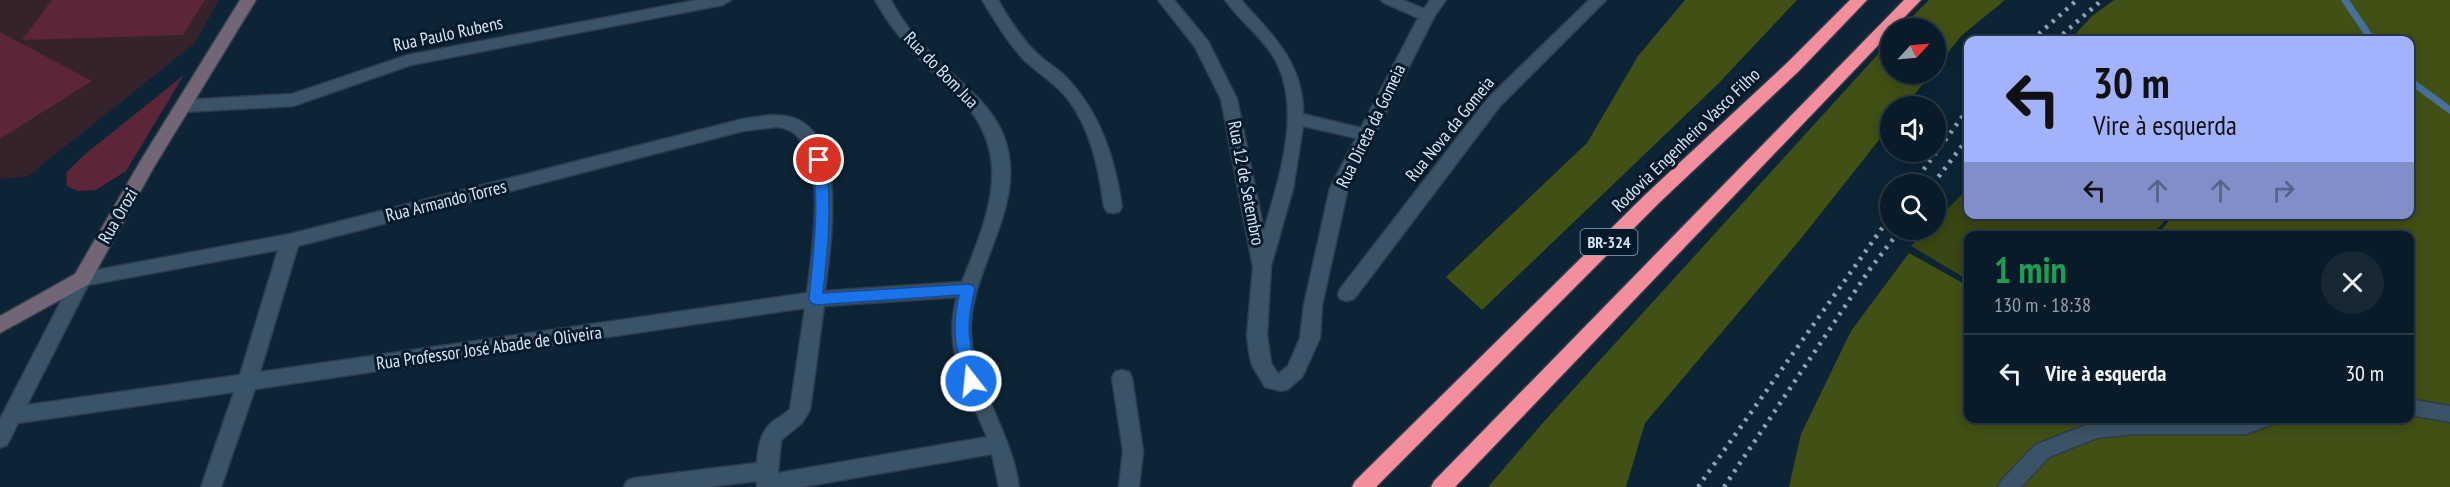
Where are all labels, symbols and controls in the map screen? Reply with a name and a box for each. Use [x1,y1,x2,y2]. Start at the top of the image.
street label: Rua Paulo Rubens [391,11,505,56]
north arrow [1880,18,1946,84]
map controls [1880,18,1946,240]
street label: Rua do Bom Jua [899,26,984,113]
text: 30 m [2093,55,2170,110]
street label: Rua Direta da Gomeia [1331,60,1410,191]
icon: left [1994,60,2072,138]
street label: Rodovia Engenheiro Vasco Filho [1607,63,1765,216]
street label: Rua Nova da Gomeia [1400,72,1499,186]
button: sound [1880,96,1946,162]
text: Vire à esquerda [2093,108,2237,142]
street label: Rua 12 de Setembro [1223,119,1270,247]
pin [793,134,844,185]
icon: arrive [802,143,835,176]
street label: Rua Armando Torres [383,174,509,227]
button: search [1880,174,1946,240]
icon: left [2078,174,2111,207]
icon: ahead [2141,174,2174,207]
icon: ahead [2204,174,2237,207]
icon: right [2267,174,2300,207]
street label: Rua Orozi [93,184,143,248]
road number: BR-324 [1580,229,1638,255]
text: 1 min [1994,246,2067,293]
button: close [2321,251,2384,314]
text: 130 m · 18:38 [1994,292,2091,318]
street label: Rua Professor José Abade de Oliveira [375,320,603,375]
position arrow [939,349,1003,413]
icon: left [1994,357,2027,390]
text: Vire à esquerda [2045,359,2166,387]
text: 30 m [2345,359,2384,387]

